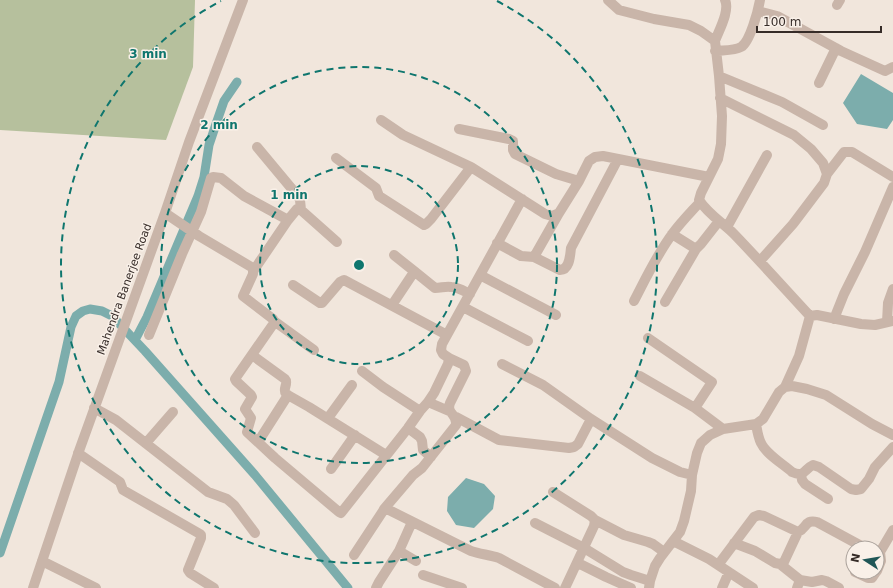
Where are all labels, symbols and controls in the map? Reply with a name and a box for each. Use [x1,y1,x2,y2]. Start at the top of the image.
scale bar [757,8,881,34]
text: 100 m [763,15,801,29]
text: 3 min [129,47,167,61]
text: 2 min [200,118,238,132]
text: 1 min [270,188,308,202]
street label: Mahendra Banerjee Road [95,222,154,357]
centre of rings [352,258,366,272]
north arrow [845,540,885,580]
text: N [848,552,863,564]

